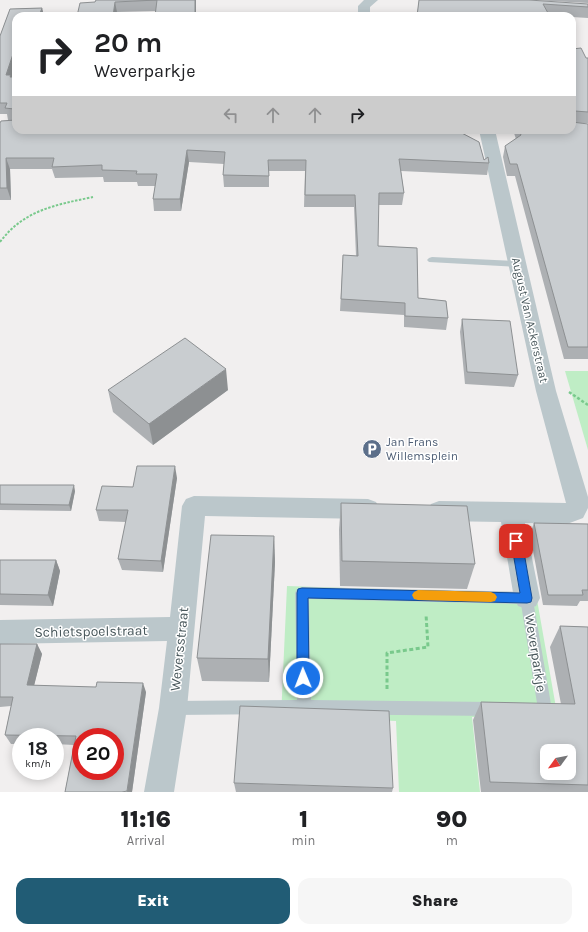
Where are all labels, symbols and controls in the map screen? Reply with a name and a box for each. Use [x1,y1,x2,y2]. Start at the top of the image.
text: 20 m [94,26,162,59]
icon: right [28,28,80,80]
text: Weverparkje [94,60,195,82]
icon: left [220,104,242,126]
icon: ahead [262,104,284,126]
icon: ahead [304,104,326,126]
icon: right [346,104,368,126]
street label: August Van Ackerstraat [509,256,551,384]
place label: Jan Frans Willemsplein [386,435,458,463]
parking icon: Jan Frans Willemsplein [361,438,383,460]
pin [499,524,533,558]
icon: arrive [505,530,527,552]
street label: Weversstraat [167,606,192,692]
street label: Weverparkje [521,613,550,693]
street label: Schietspoelstraat [34,622,148,641]
position arrow [282,657,324,699]
speed limit sign: 20 [72,728,124,780]
text: 18 [28,737,48,760]
north arrow [540,744,576,780]
map controls [540,744,576,780]
text: km/h [25,758,51,770]
text: 11:16 [121,805,171,833]
text: 1 [299,805,308,833]
text: 90 [436,805,468,833]
text: Arrival [127,833,165,848]
text: min [292,833,315,848]
text: m [446,833,458,848]
button: Exit [16,878,290,924]
button: Share [298,878,572,924]

